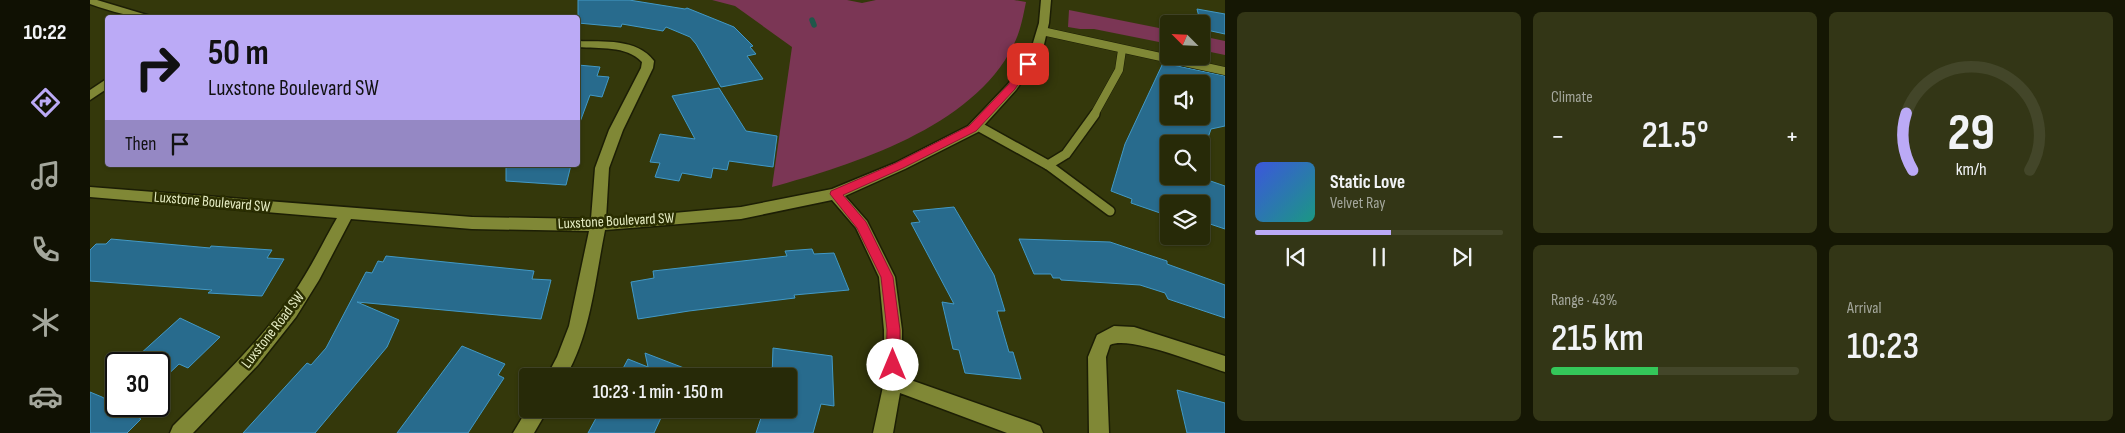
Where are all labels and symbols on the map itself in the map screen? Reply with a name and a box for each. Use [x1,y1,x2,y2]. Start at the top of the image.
north arrow [1160,15,1210,65]
pin [1007,43,1049,85]
street label: Luxstone Boulevard SW [153,187,271,217]
street label: Luxstone Boulevard SW [557,208,675,234]
street label: Luxstone Road SW [237,288,309,372]
position arrow [866,338,918,390]
speed limit sign: 30 [105,352,170,417]

